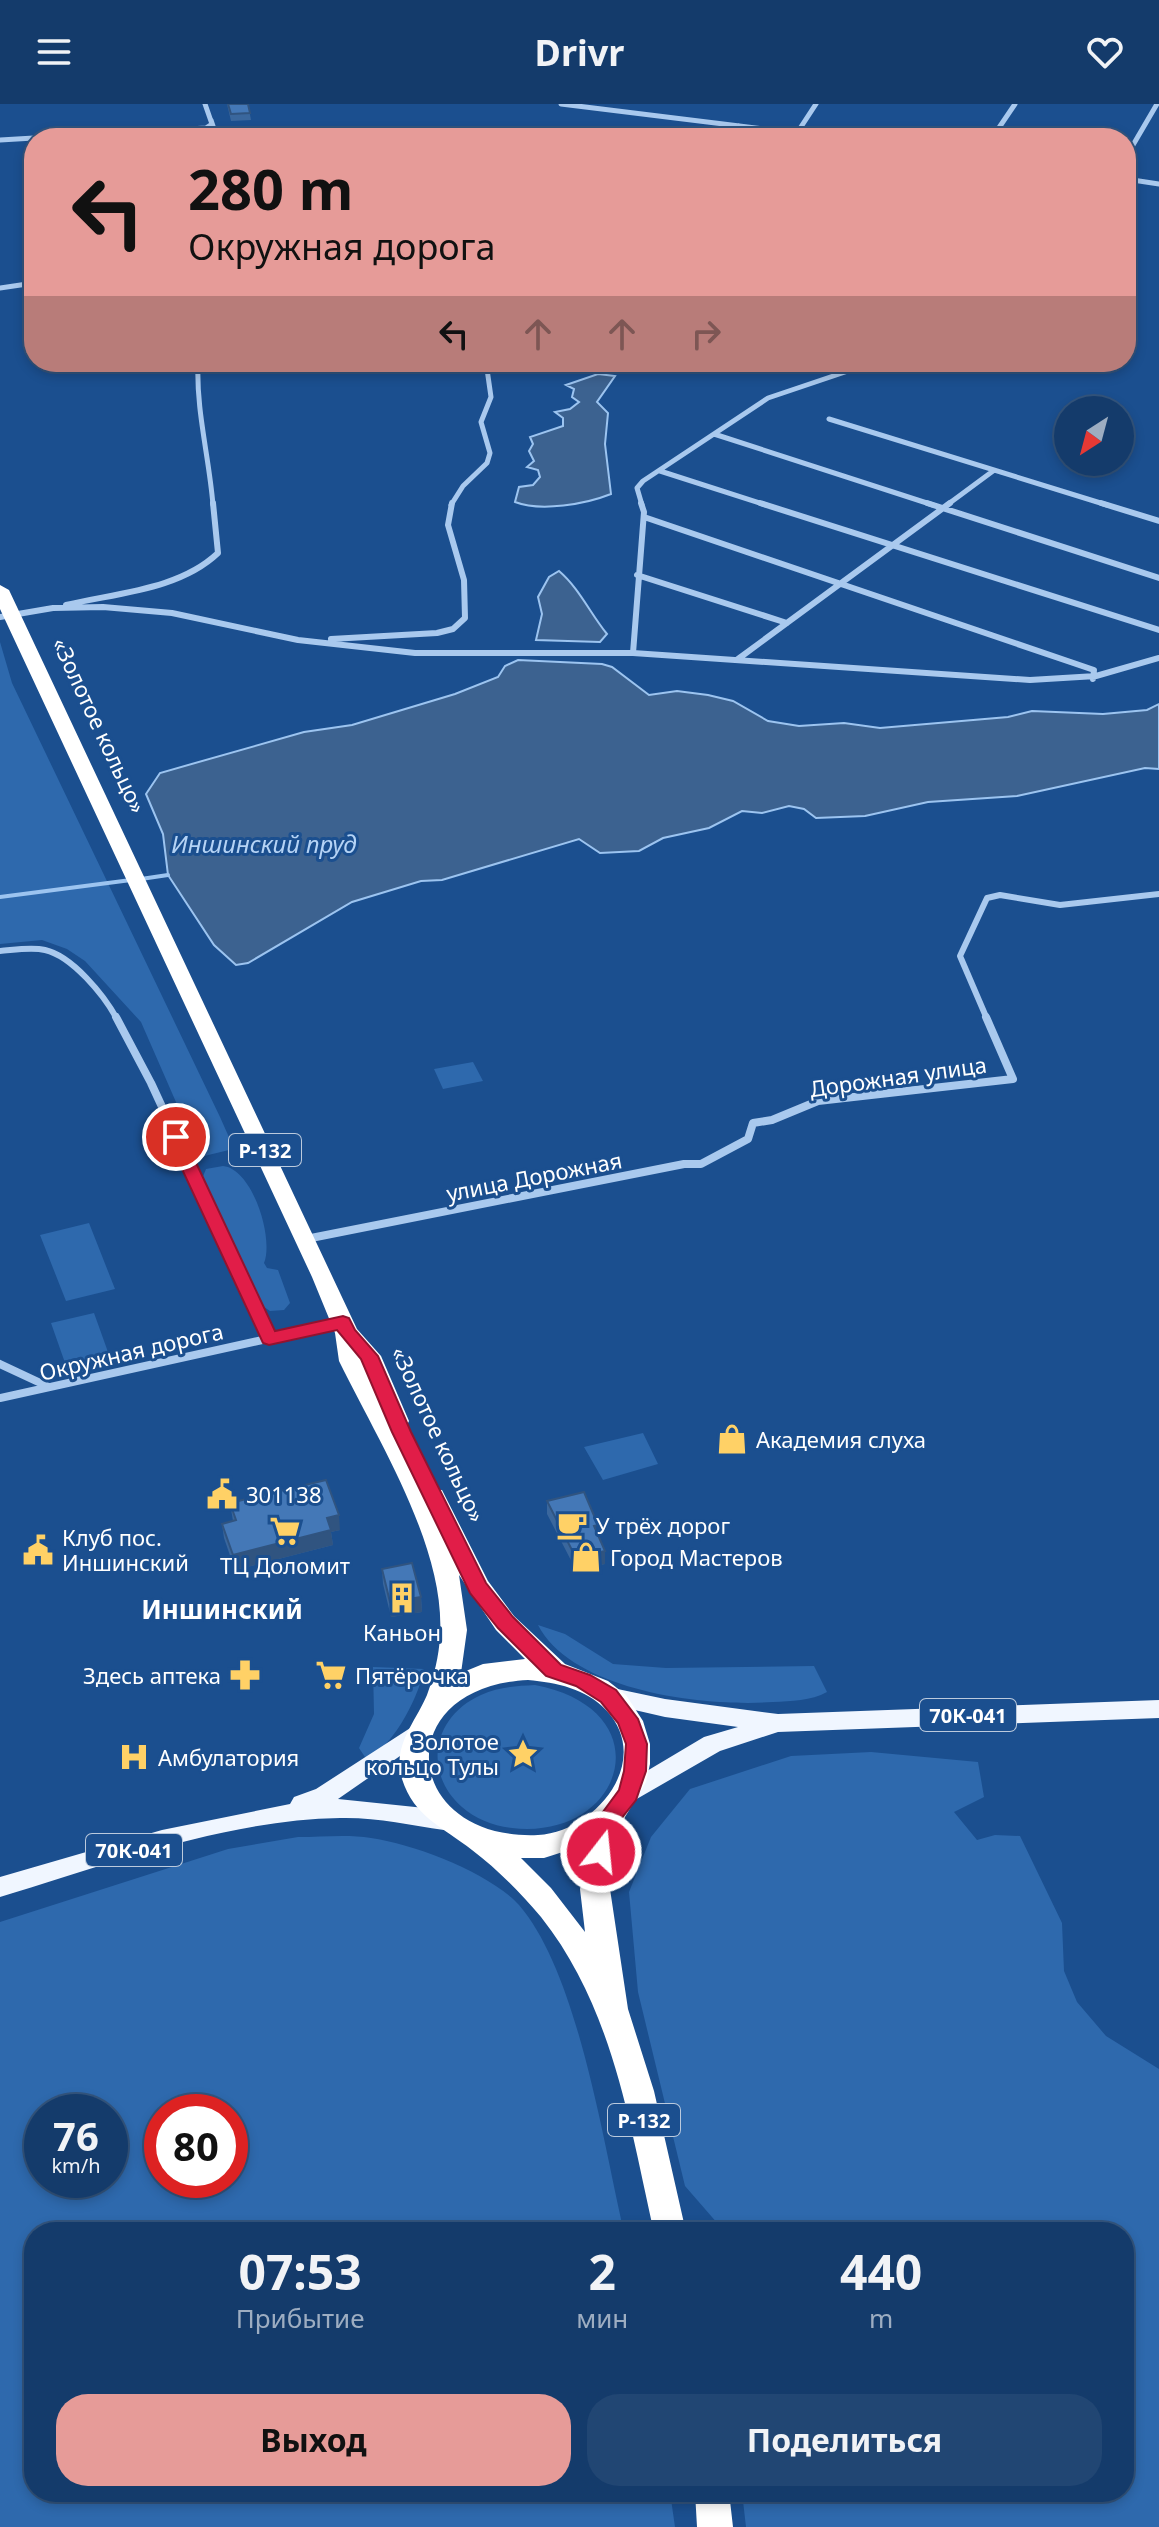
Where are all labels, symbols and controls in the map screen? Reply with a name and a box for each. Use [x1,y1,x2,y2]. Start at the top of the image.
text: Drivr [535,28,624,77]
icon: menu [32,30,76,74]
icon: heart [1083,30,1127,74]
text: 280 m [188,150,353,226]
icon: left [56,160,160,264]
text: Окружная дорога [188,222,496,271]
icon: left [432,312,476,356]
icon: ahead [516,312,560,356]
icon: ahead [600,312,644,356]
icon: right [684,312,728,356]
north arrow [1054,396,1134,476]
map controls [1054,396,1134,476]
street label: «Золотое кольцо» [46,632,154,818]
water label: Иншинский пруд [171,827,357,860]
street label: Дорожная улица [808,1049,988,1103]
pin [142,1103,210,1171]
icon: arrive [154,1115,198,1159]
road number: Р-132 [229,1134,301,1166]
street label: улица Дорожная [444,1144,624,1208]
street label: Окружная дорога [36,1315,226,1387]
street label: «Золотое кольцо» [385,1341,493,1527]
shop icon: Академия слуха [715,1422,749,1456]
place label: Академия слуха [756,1424,926,1454]
public building icon: 301138 [205,1477,239,1511]
place label: 301138 [246,1479,322,1509]
cafe icon: У трёх дорог [555,1508,589,1542]
place label: У трёх дорог [596,1510,730,1540]
supermarket icon: ТЦ Доломит [268,1514,302,1548]
place label: Клуб пос. Иншинский [62,1522,189,1577]
public building icon: Клуб пос. Иншинский [21,1533,55,1567]
shop icon: Город Мастеров [569,1540,603,1574]
place label: Город Мастеров [610,1542,783,1572]
place label: ТЦ Доломит [220,1550,350,1580]
building icon: Каньон [385,1581,419,1615]
district label: Иншинский [141,1591,303,1627]
place label: Каньон [363,1617,441,1647]
pharmacy icon: Здесь аптека [228,1658,262,1692]
supermarket icon: Пятёрочка [314,1658,348,1692]
place label: Здесь аптека [83,1660,221,1690]
place label: Пятёрочка [355,1660,469,1690]
road number: 70К-041 [920,1699,1016,1731]
place label: Золотое кольцо Тулы [366,1726,499,1781]
place icon: Золотое кольцо Тулы [506,1737,540,1771]
hospital icon: Амбулатория [117,1740,151,1774]
place label: Амбулатория [158,1742,299,1772]
position arrow [559,1810,643,1894]
road number: 70К-041 [86,1834,182,1866]
speed limit sign: 80 [144,2094,248,2198]
road number: Р-132 [608,2104,680,2136]
text: 76 [53,2108,99,2163]
text: km/h [51,2152,101,2179]
text: 07:53 [238,2239,362,2304]
text: 2 [588,2239,616,2304]
text: 440 [840,2239,922,2304]
text: Прибытие [236,2300,365,2336]
text: мин [576,2300,628,2336]
text: m [869,2300,893,2336]
button: Выход [56,2394,571,2486]
button: Поделиться [587,2394,1102,2486]

